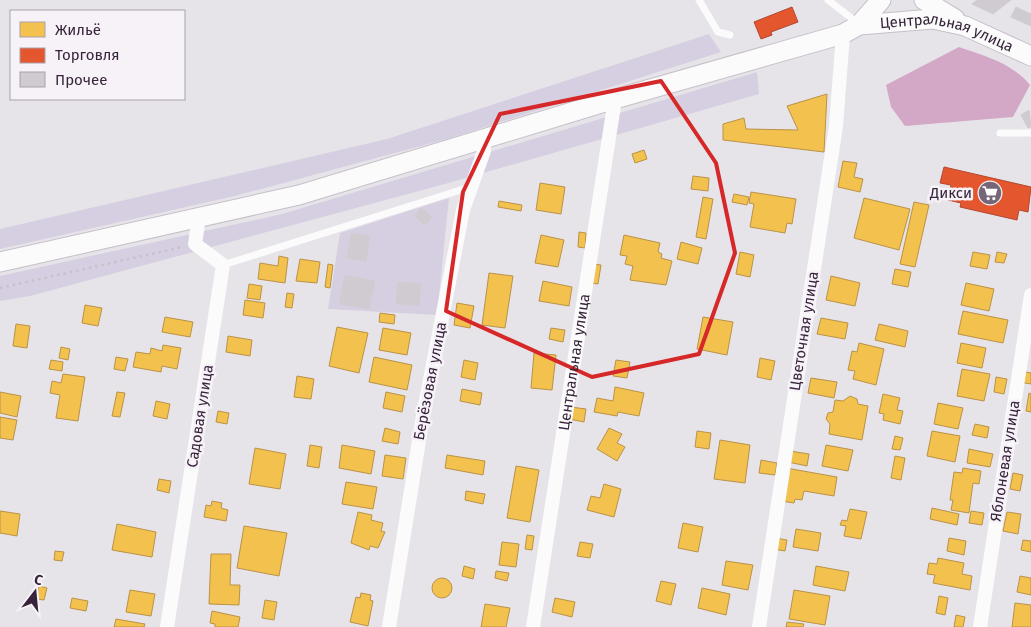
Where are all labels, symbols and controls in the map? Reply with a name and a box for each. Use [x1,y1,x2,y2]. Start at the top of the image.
legend [10,10,185,100]
street label: Центральная улица [879,10,1016,56]
text: Жильё [55,21,101,39]
text: Торговля [55,46,120,64]
text: Прочее [55,71,107,89]
supermarket icon: Дикси [977,180,1003,206]
place label: Дикси [929,184,972,202]
street label: Цветочная улица [786,270,822,392]
street label: Центральная улица [555,292,594,432]
street label: Берёзовая улица [410,320,450,442]
street label: Садовая улица [183,363,217,469]
street label: Яблоневая улица [987,399,1023,523]
north arrow [10,567,60,617]
text: С [32,571,45,589]

